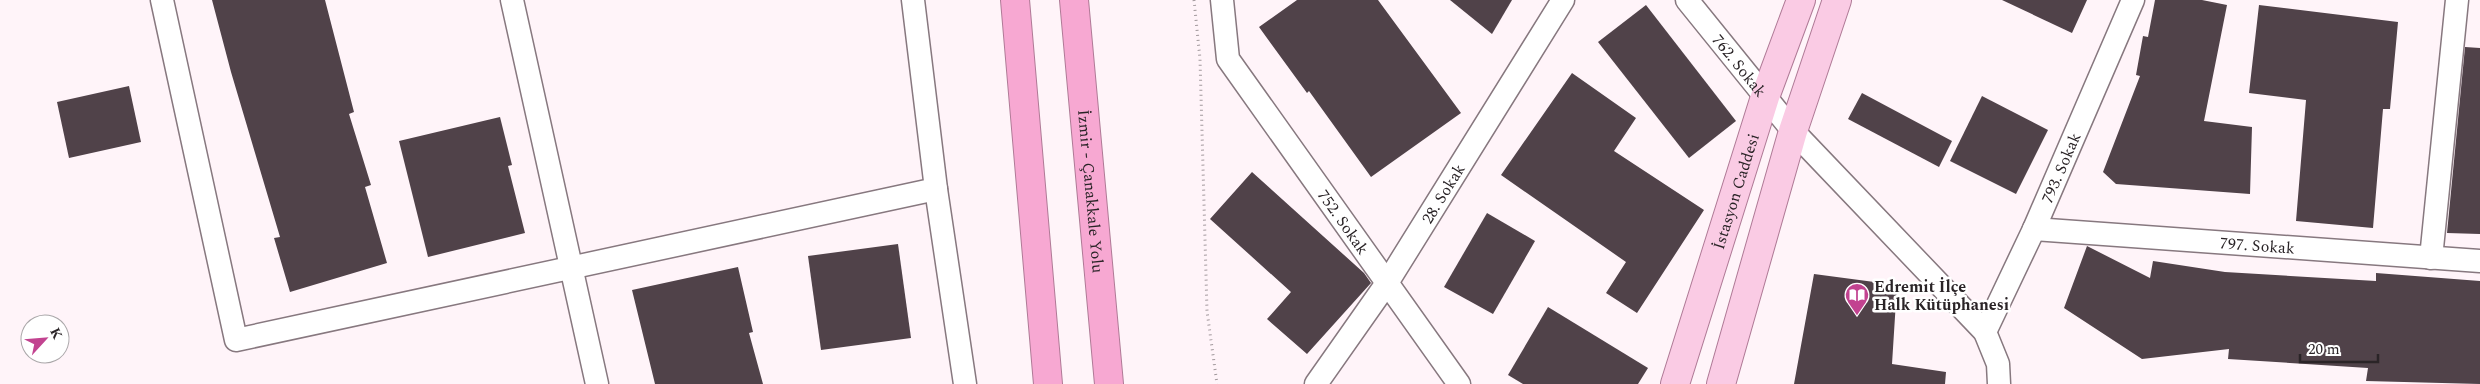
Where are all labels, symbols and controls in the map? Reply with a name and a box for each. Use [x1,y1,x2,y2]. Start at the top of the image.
street label: 762. Sokak [1706,29,1772,103]
street label: İzmir - Çanakkale Yolu [1071,109,1110,274]
street label: 793. Sokak [2036,129,2087,207]
street label: İstasyon Caddesi [1707,131,1766,252]
street label: 28. Sokak [1416,159,1471,229]
street label: 752. Sokak [1311,185,1374,260]
street label: 797. Sokak [2219,231,2296,261]
place label: Edremit İlçe Halk Kütüphanesi [1874,275,2009,317]
library icon: Edremit İlçe Halk Kütüphanesi [1844,282,1870,316]
north arrow [20,314,70,364]
text: K [44,324,68,343]
scale bar [2300,332,2378,364]
text: 20 m [2308,338,2340,361]

